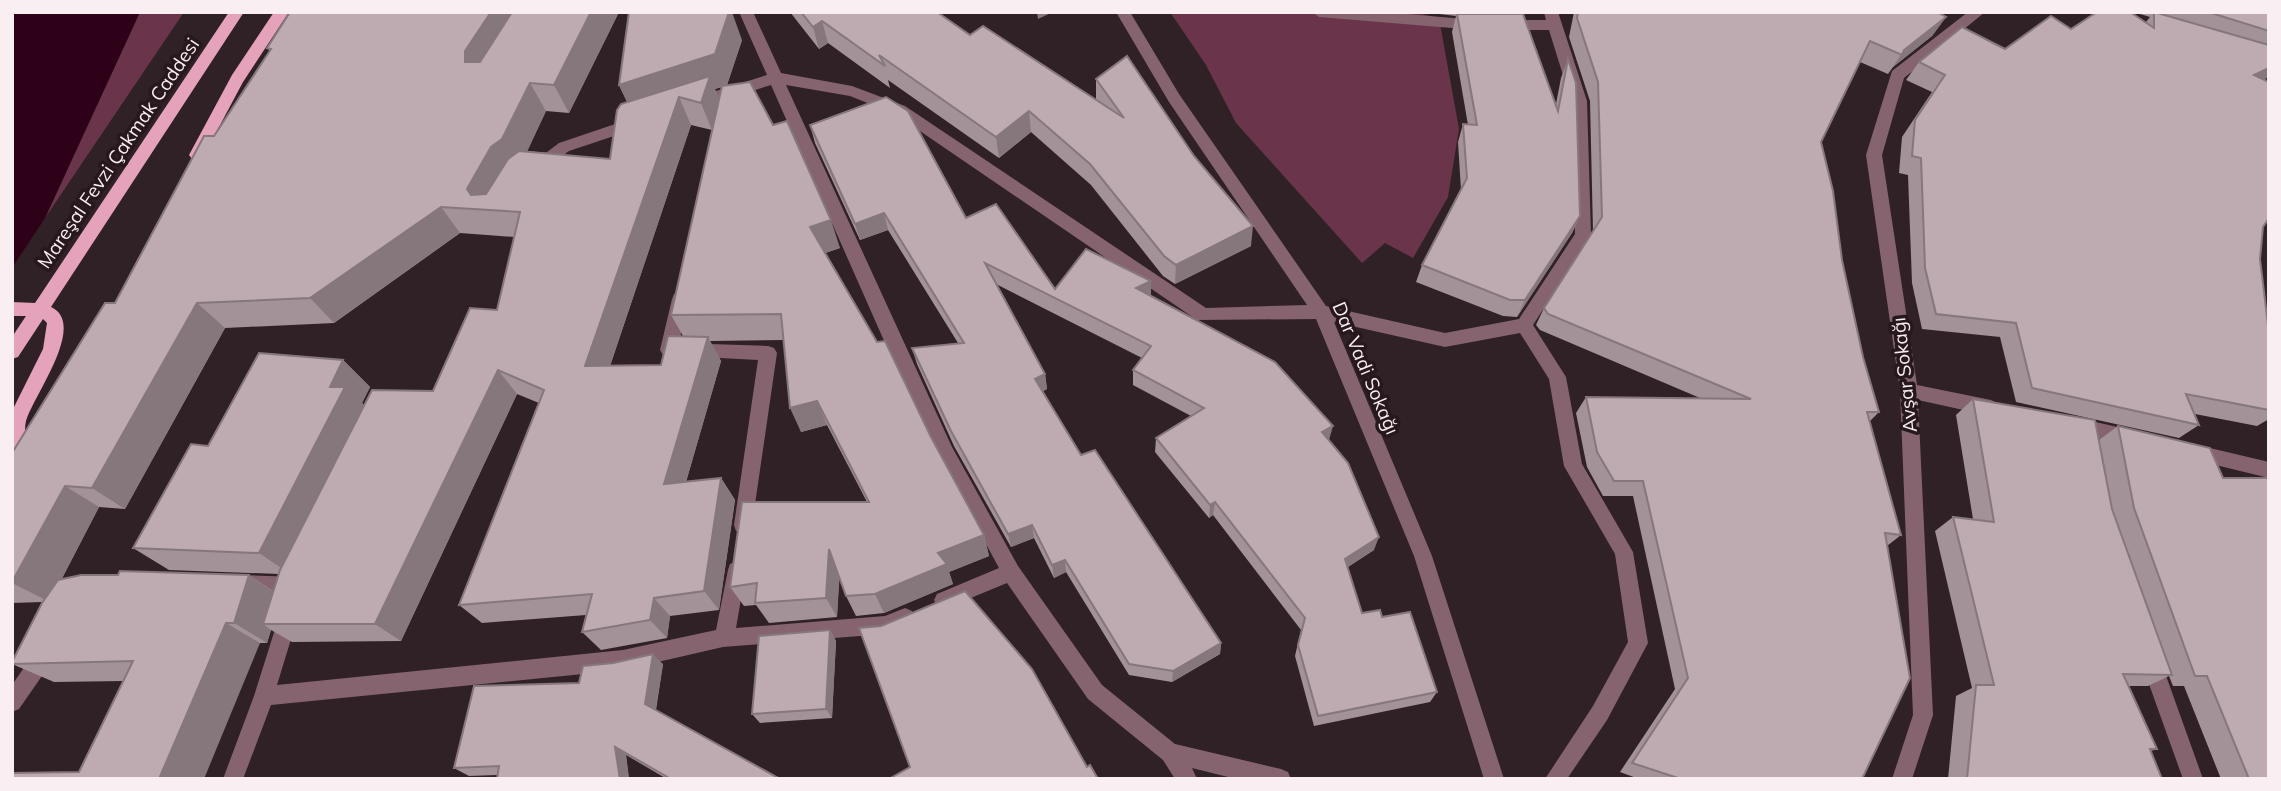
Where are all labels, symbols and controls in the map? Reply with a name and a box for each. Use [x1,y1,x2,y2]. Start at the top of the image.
street label: Mareşal Fevzi Çakmak Caddesi [32,33,204,273]
street label: Dar Vadi Sokağı [1327,298,1405,438]
street label: Avşar Sokağı [1886,316,1922,434]

